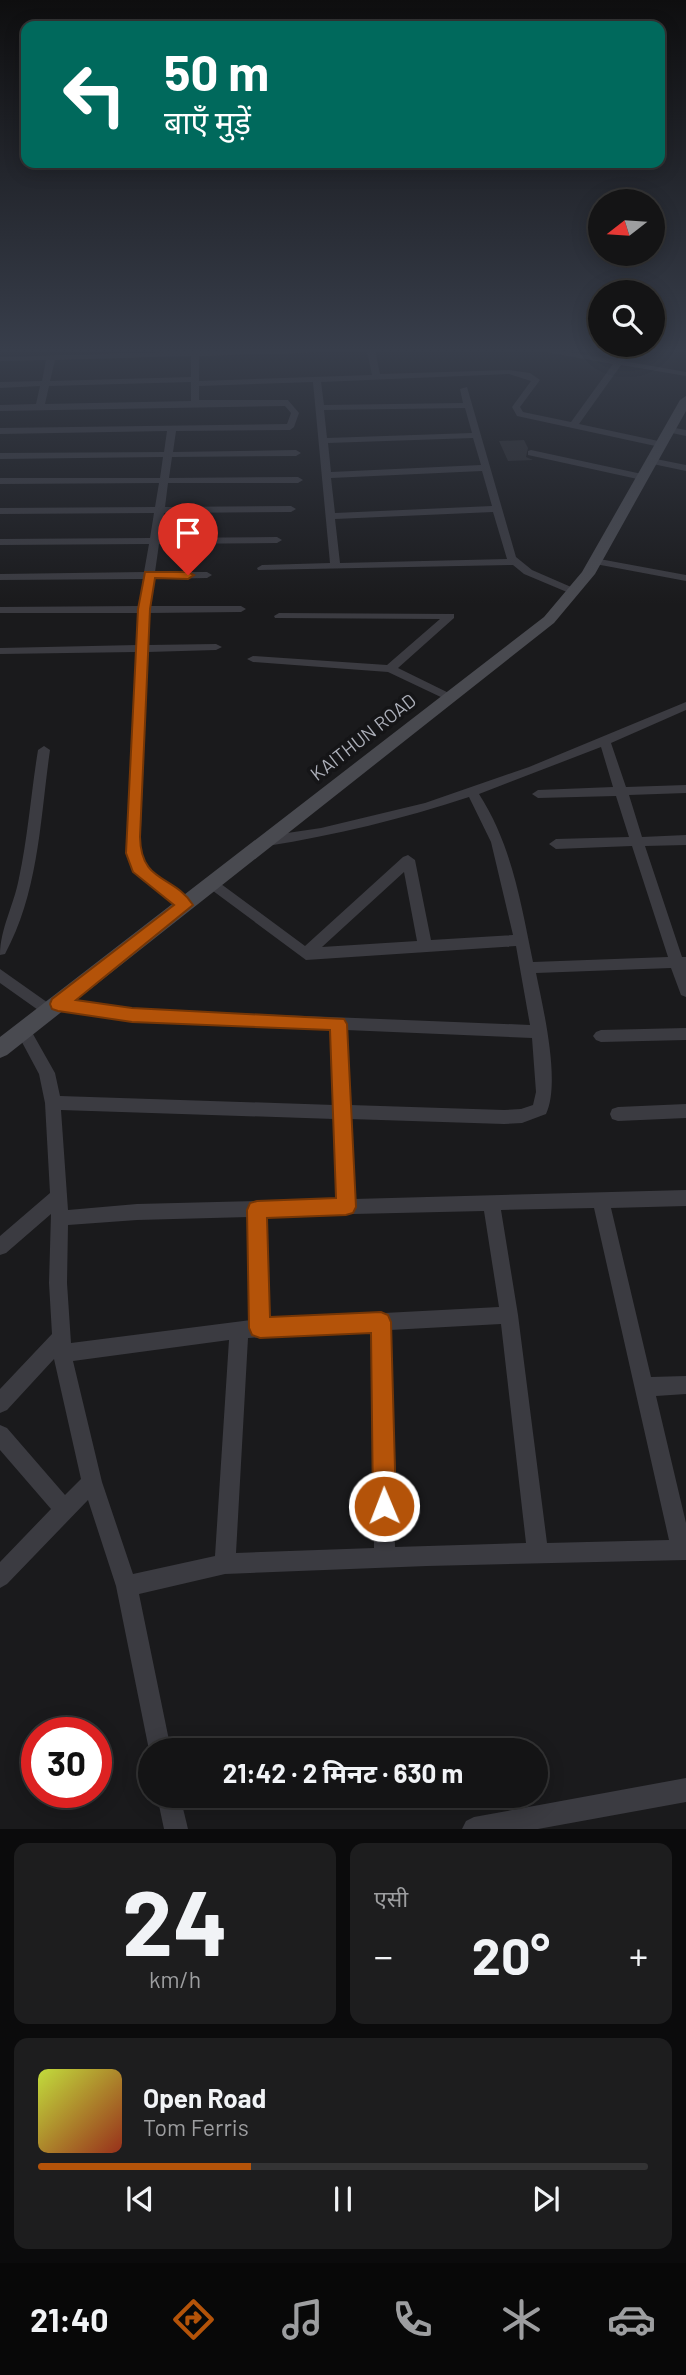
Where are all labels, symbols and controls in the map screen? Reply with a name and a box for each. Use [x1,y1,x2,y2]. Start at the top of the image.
text: 50 m [164,42,269,101]
icon: left [49,49,140,140]
text: बाएँ मुड़ें [164,102,251,140]
north arrow [588,189,665,266]
map controls [588,189,665,357]
button: search [588,280,665,357]
pin [158,503,218,575]
icon: arrive [169,514,207,552]
street label: KAITHUN ROAD [305,688,420,785]
position arrow [347,1469,421,1543]
speed limit sign: 30 [21,1717,112,1808]
text: 21:42 · 2 मिनट · 630 m [223,1757,463,1788]
text: 24 [122,1865,228,1974]
text: एसी [374,1884,408,1912]
text: 20° [472,1923,550,1985]
text: − [374,1932,393,1978]
text: + [629,1932,648,1978]
text: km/h [149,1965,201,1993]
text: Open Road [143,2082,266,2113]
text: Tom Ferris [143,2113,249,2141]
icon: previous [121,2180,159,2218]
icon: pause [324,2180,362,2218]
icon: next [527,2180,565,2218]
icon: directions [169,2295,218,2344]
icon: music [278,2295,327,2344]
icon: phone [388,2295,437,2344]
icon: climate [497,2295,546,2344]
icon: car [607,2295,656,2344]
text: 21:40 [30,2300,109,2338]

